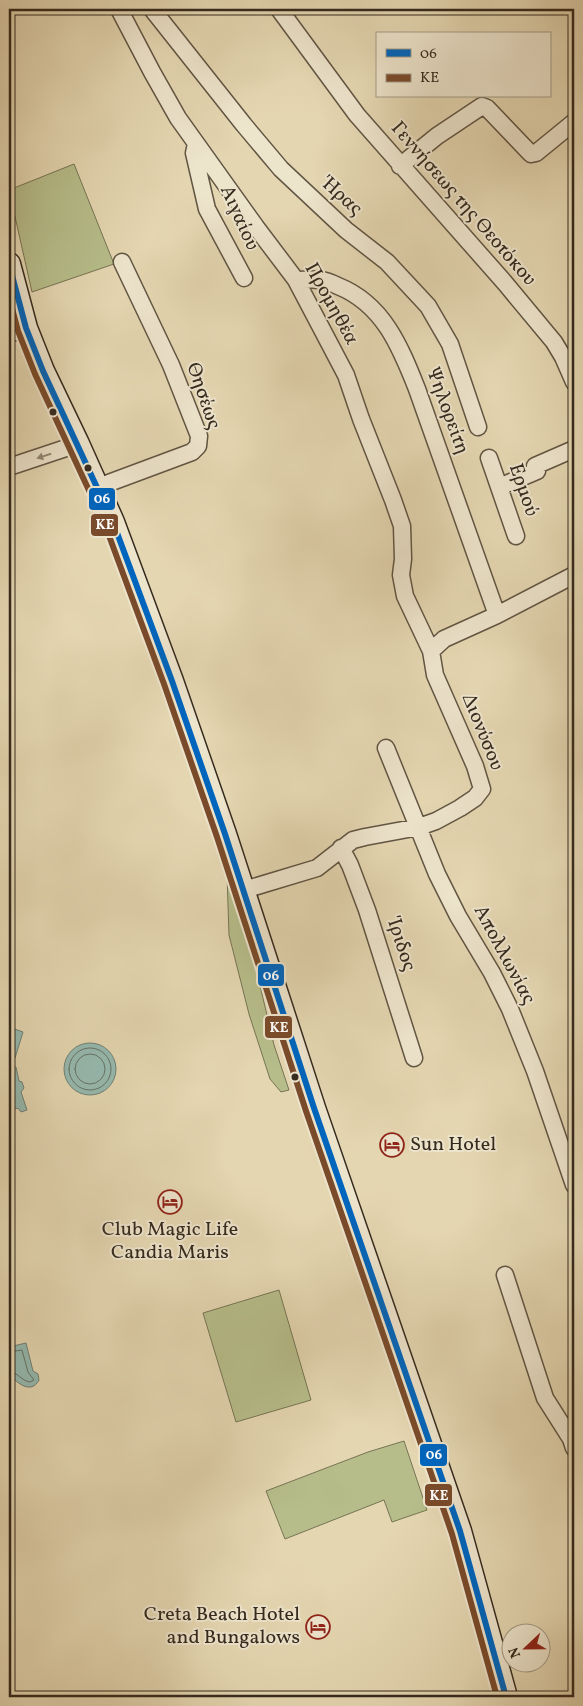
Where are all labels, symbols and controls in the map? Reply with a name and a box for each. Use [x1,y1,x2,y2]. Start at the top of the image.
legend [376,32,550,98]
text: 06 [420,44,437,65]
text: KE [420,68,439,89]
street label: Γεννήσεως της Θεοτόκου [384,116,542,292]
street label: Ήρας [314,170,368,223]
street label: Αιγαίου [212,181,266,255]
street label: Προμηθέα [297,258,365,350]
street label: Θησέως [178,359,228,433]
street label: Ψηλορείτη [418,363,476,459]
unlabelled marker [48,407,58,417]
one-way arrow [36,452,51,460]
street label: Ερμού [501,460,545,520]
unlabelled marker [83,463,93,473]
line badge: 06 [88,487,116,511]
text: 06 [94,490,111,509]
line badge: KE [90,513,119,537]
text: KE [96,516,115,535]
street label: Διονύσου [454,689,510,775]
street label: Απολλωνίας [466,900,542,1010]
street label: Ίριδος [379,913,423,975]
line badge: 06 [257,963,285,987]
text: 06 [263,967,280,986]
line badge: KE [264,1015,293,1039]
text: KE [270,1019,289,1038]
unlabelled marker [290,1072,300,1082]
place label: Sun Hotel [410,1131,496,1159]
hotel icon: Sun Hotel [379,1132,405,1158]
hotel icon: Club Magic Life Candia Maris [157,1189,183,1215]
place label: Club Magic Life Candia Maris [102,1216,238,1267]
line badge: 06 [419,1443,448,1467]
text: 06 [426,1446,443,1465]
line badge: KE [424,1483,453,1507]
text: KE [430,1487,449,1506]
place label: Creta Beach Hotel and Bungalows [144,1601,300,1652]
hotel icon: Creta Beach Hotel and Bungalows [305,1614,331,1640]
north arrow [500,1624,550,1674]
text: N [505,1644,526,1661]

